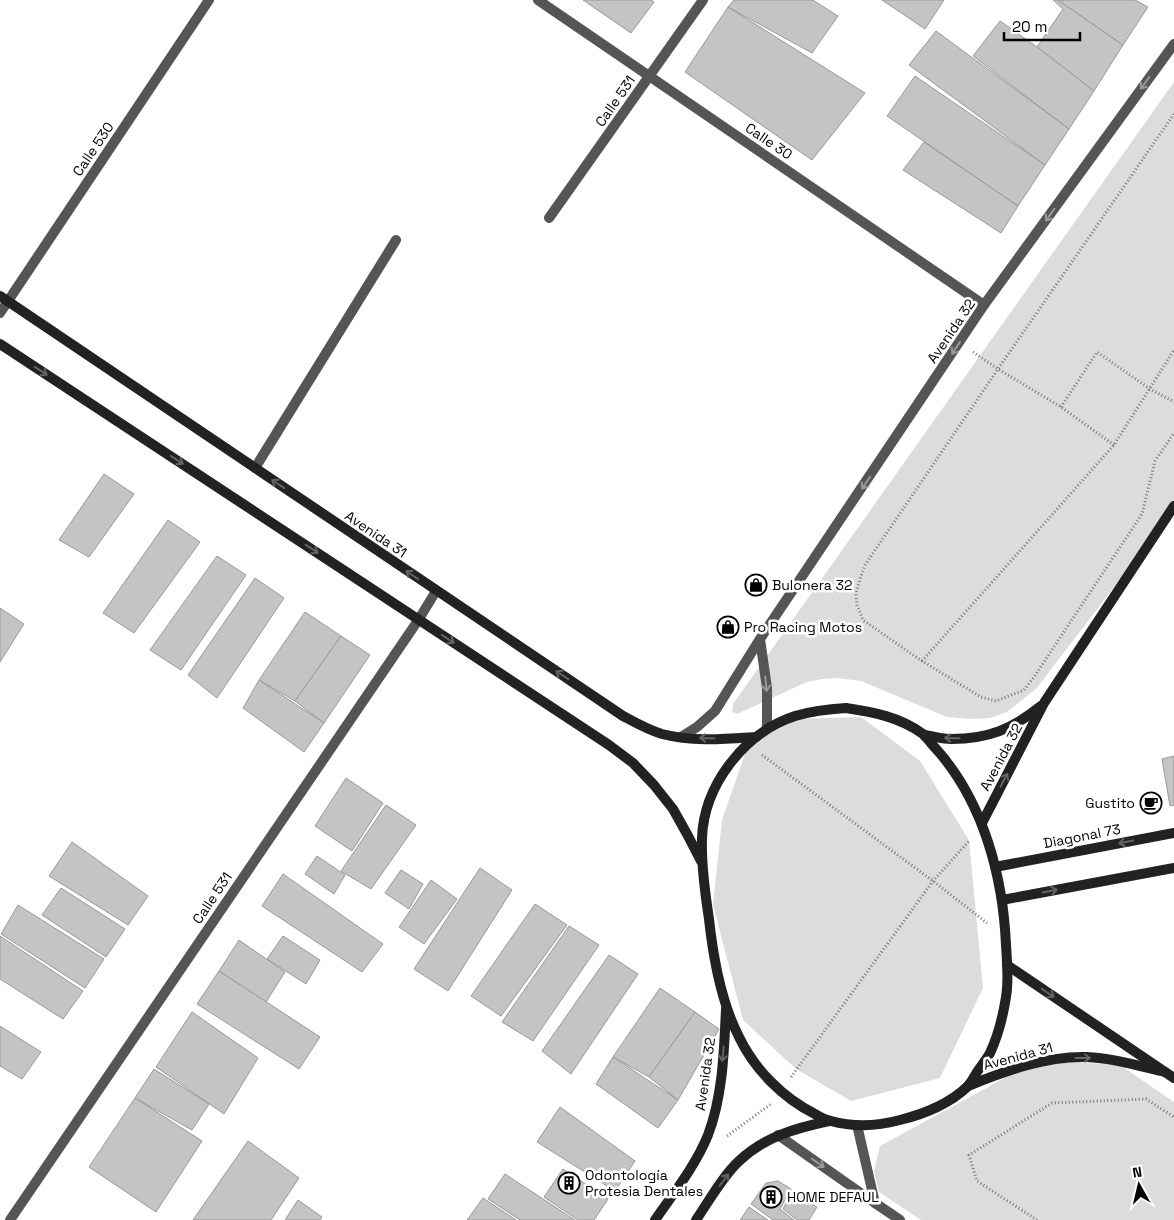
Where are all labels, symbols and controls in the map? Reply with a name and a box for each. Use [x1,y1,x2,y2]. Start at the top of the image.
scale bar [1004,10,1080,42]
text: 20 m [1012,17,1047,36]
street label: Calle 531 [591,72,639,130]
one-way arrow [1140,76,1150,90]
street label: Calle 530 [68,118,118,180]
street label: Calle 30 [742,119,796,163]
one-way arrow [1045,208,1055,222]
street label: Avenida 32 [923,295,979,367]
one-way arrow [951,341,961,355]
one-way arrow [33,366,47,376]
one-way arrow [169,455,183,465]
one-way arrow [861,475,871,489]
one-way arrow [271,479,285,489]
street label: Avenida 31 [342,507,410,561]
one-way arrow [305,544,319,554]
one-way arrow [405,570,419,580]
shop icon: Bulonera 32 [744,573,768,597]
place label: Bulonera 32 [772,576,852,594]
shop icon: Pro Racing Motos [716,615,740,639]
place label: Pro Racing Motos [744,618,862,636]
one-way arrow [441,633,455,644]
one-way arrow [555,670,569,680]
one-way arrow [761,676,771,692]
street label: Avenida 32 [976,720,1026,794]
one-way arrow [945,733,961,743]
one-way arrow [700,734,716,743]
one-way arrow [999,772,1009,787]
cafe icon: Gustito [1139,791,1163,815]
place label: Gustito [1085,794,1135,812]
street label: Diagonal 73 [1042,820,1122,852]
one-way arrow [1119,837,1135,847]
street label: Calle 531 [188,869,236,927]
one-way arrow [1041,886,1057,896]
one-way arrow [1040,988,1054,998]
street label: Avenida 32 [691,1036,719,1112]
street label: Avenida 31 [981,1038,1055,1074]
one-way arrow [719,1046,728,1062]
one-way arrow [1074,1053,1090,1063]
one-way arrow [811,1158,825,1168]
north arrow [1114,1160,1164,1210]
text: N [1131,1163,1143,1182]
place label: Odontología Protesia Dentales [585,1166,703,1200]
building icon: Odontología Protesia Dentales [557,1171,581,1195]
one-way arrow [718,1174,729,1187]
building icon: HOME DEFAUL [759,1185,783,1209]
place label: HOME DEFAUL [787,1188,879,1206]

